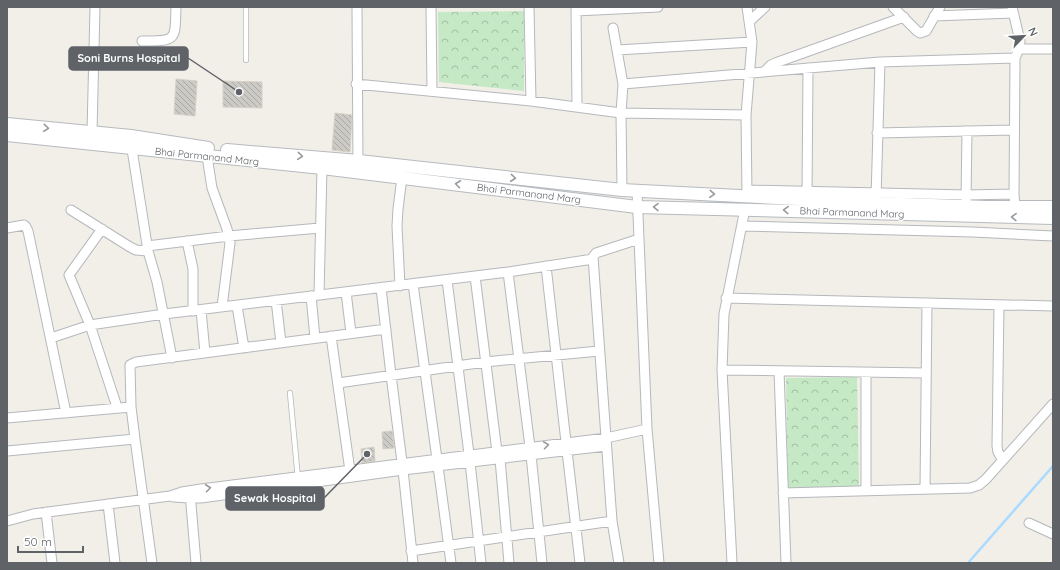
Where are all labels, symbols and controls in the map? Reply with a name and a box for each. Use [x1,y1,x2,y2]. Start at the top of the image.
north arrow [1004,16,1044,56]
text: N [1025,25,1041,38]
callout: Soni Burns Hospital [69,47,188,70]
text: Soni Burns Hospital [78,51,181,65]
one-way arrow [43,123,49,132]
street label: Bhai Parmanand Marg [154,145,260,168]
one-way arrow [297,152,303,161]
one-way arrow [510,173,516,182]
one-way arrow [454,180,461,189]
street label: Bhai Parmanand Marg [476,181,582,206]
one-way arrow [709,190,715,199]
one-way arrow [653,203,659,211]
street label: Bhai Parmanand Marg [799,204,905,221]
one-way arrow [783,206,789,215]
one-way arrow [1011,212,1017,221]
one-way arrow [542,441,549,450]
one-way arrow [205,484,211,493]
callout: Sewak Hospital [226,487,324,510]
text: Sewak Hospital [234,491,316,505]
scale bar [18,528,83,554]
text: 50 m [24,534,52,549]

